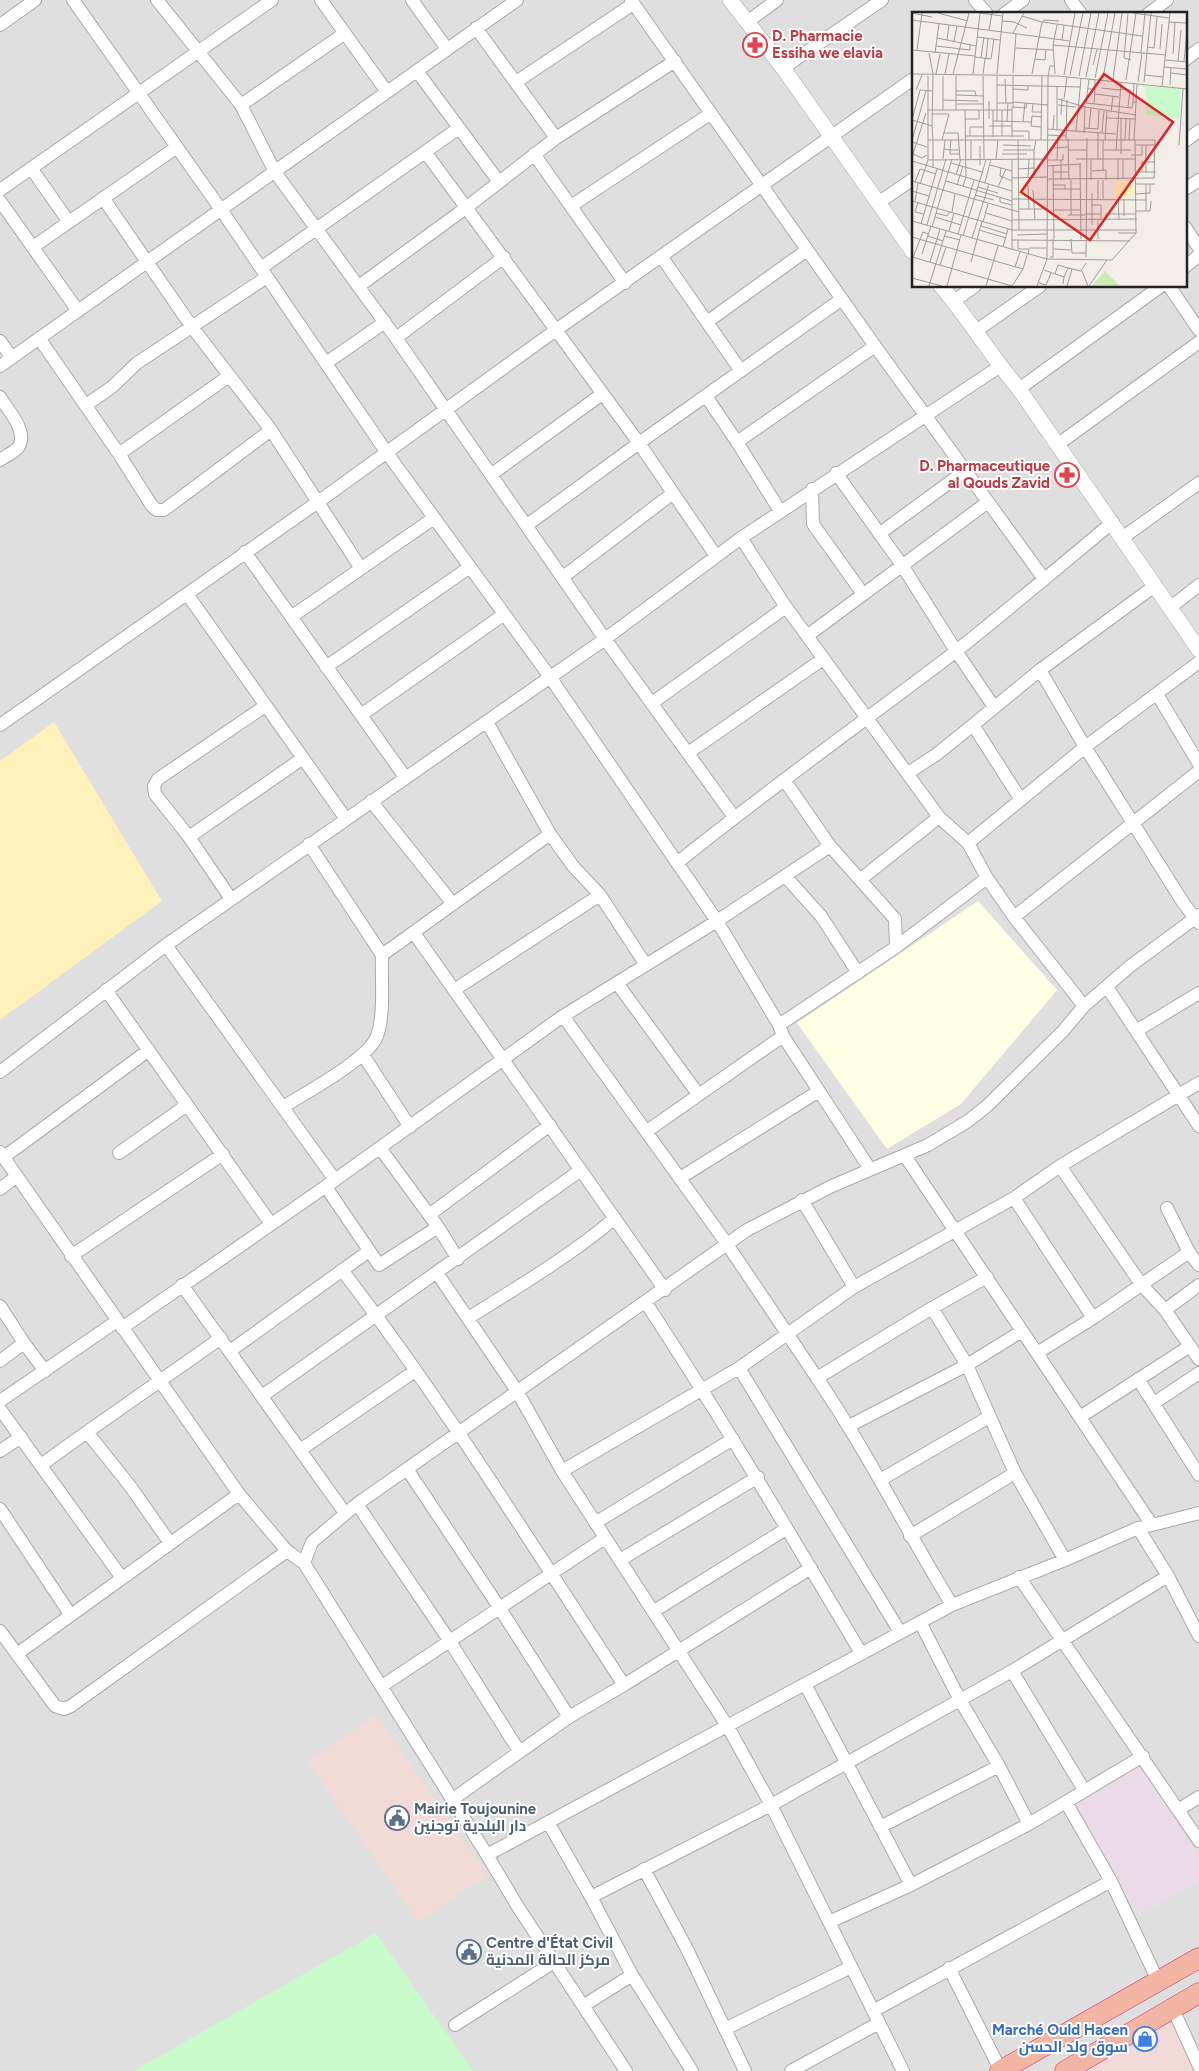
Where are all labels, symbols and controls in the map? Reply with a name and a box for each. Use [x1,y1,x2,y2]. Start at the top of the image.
inset map [912,12,1186,288]
place label: D. Pharmacie Essiha we elavia [772,27,883,62]
pharmacy icon: D. Pharmacie Essiha we elavia [742,32,768,58]
place label: D. Pharmaceutique al Qouds Zavid [919,457,1051,492]
pharmacy icon: D. Pharmaceutique al Qouds Zavid [1054,462,1080,488]
place label: Mairie Toujounine دار البلدية توجنين [414,1800,537,1835]
public building icon: Mairie Toujounine دار البلدية توجنين [384,1805,410,1831]
place label: Centre d'État Civil مركز الحالة المدنية [486,1934,613,1969]
public building icon: Centre d'État Civil مركز الحالة المدنية [456,1939,482,1965]
place label: Marché Ould Hacen سوق ولد الحسن [992,2021,1128,2056]
shop icon: Marché Ould Hacen سوق ولد الحسن [1132,2026,1158,2052]

